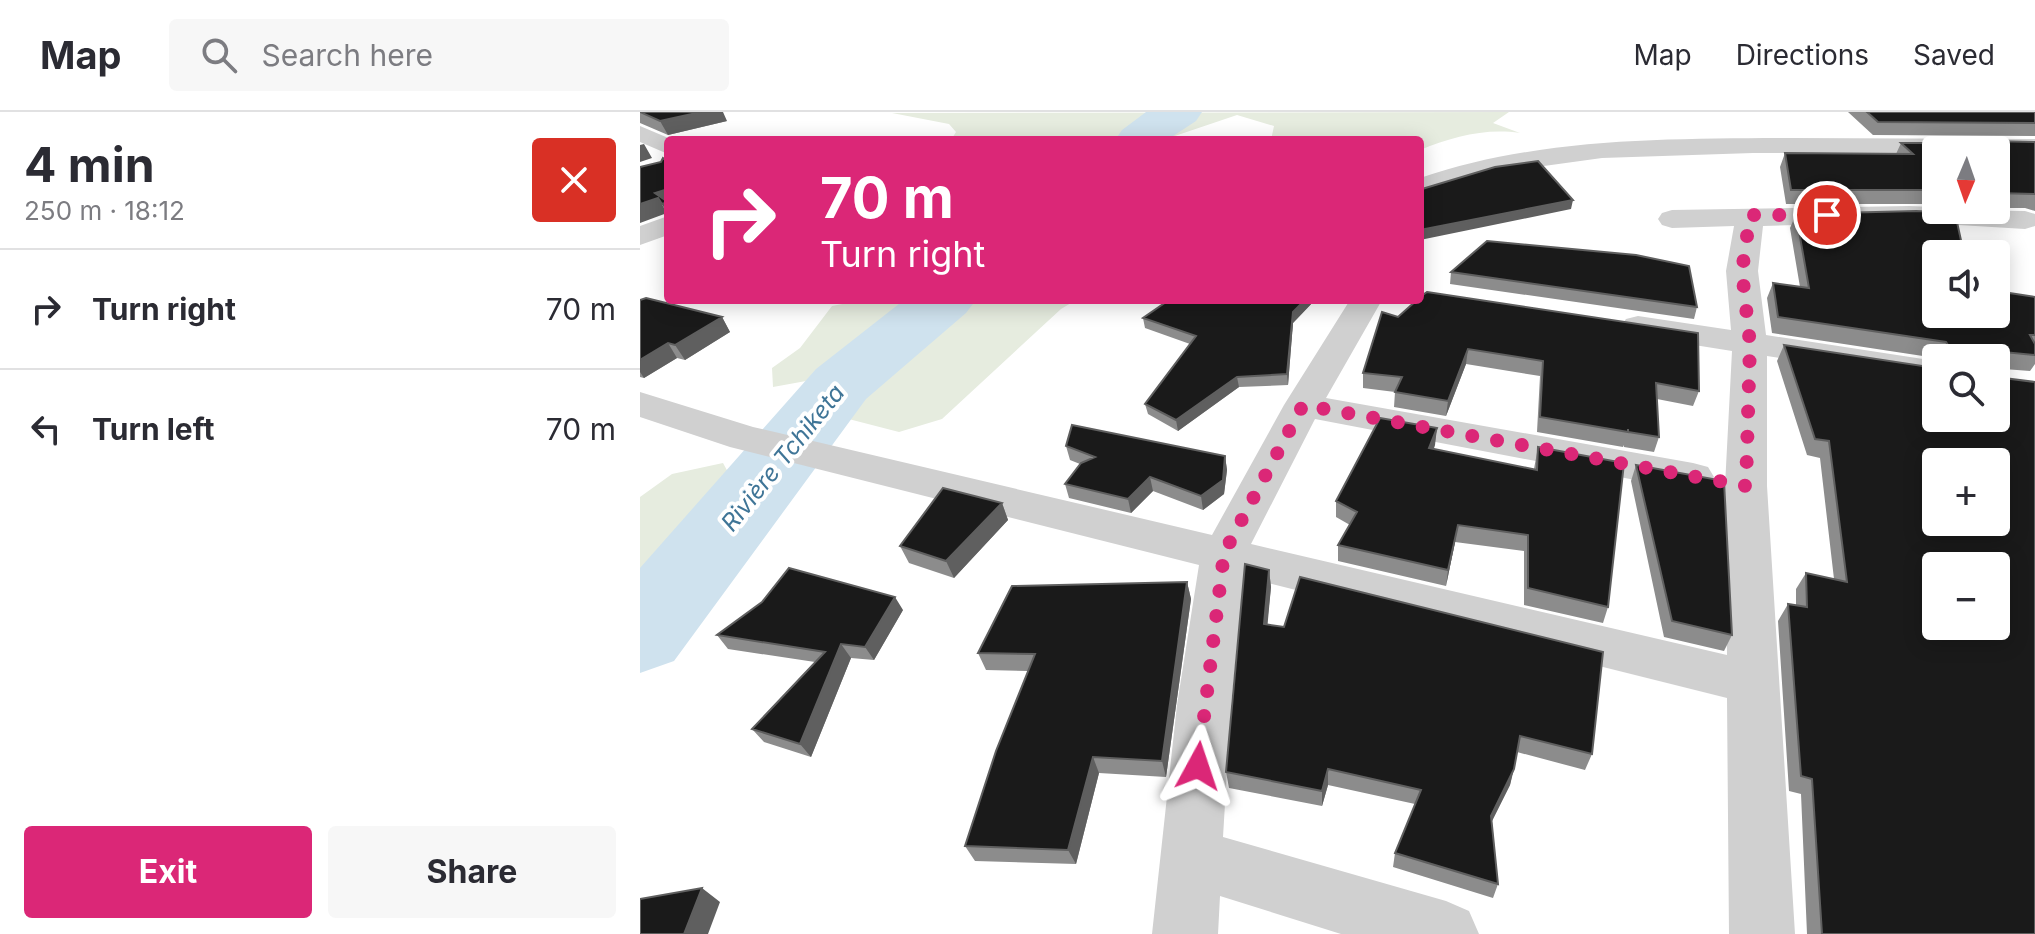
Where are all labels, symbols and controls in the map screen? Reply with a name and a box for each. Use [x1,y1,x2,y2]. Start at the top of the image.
search box [169,19,729,91]
text: Map [40,32,121,78]
icon: search [197,33,241,77]
text: Search here [261,37,433,73]
text: Map [1633,38,1692,72]
text: Directions [1736,38,1869,72]
text: Saved [1913,38,1995,72]
text: 4 min [24,135,155,194]
north arrow [1922,136,2010,224]
map controls [1922,136,2010,640]
button: close [532,138,616,222]
text: 70 m [820,164,954,232]
icon: right [688,168,792,272]
pin [1793,181,1861,249]
icon: arrive [1805,193,1849,237]
text: 250 m · 18:12 [24,195,185,226]
text: Turn right [820,232,985,276]
button: sound [1922,240,2010,328]
icon: right [24,287,68,331]
text: Turn right [92,291,236,327]
text: 70 m [546,291,616,327]
button: search [1922,344,2010,432]
water label: Rivière Tchiketa [715,379,850,537]
icon: left [24,407,68,451]
text: Turn left [92,411,214,447]
text: 70 m [546,411,616,447]
button: + [1922,448,2010,536]
button: − [1922,552,2010,640]
position arrow [1156,724,1240,808]
button: Exit [24,826,312,918]
button: Share [328,826,616,918]

